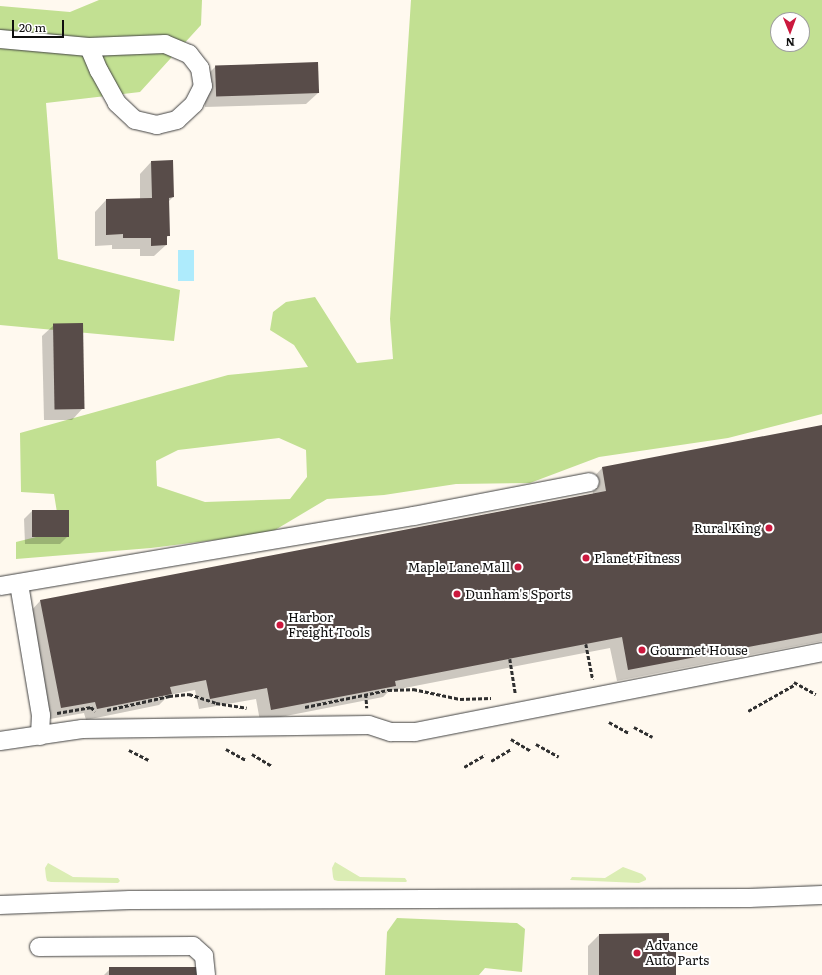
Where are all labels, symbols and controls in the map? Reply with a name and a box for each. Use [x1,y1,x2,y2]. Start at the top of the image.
scale bar [14,12,66,38]
north arrow [770,12,810,52]
text: 20 m [19,18,46,36]
text: N [785,35,795,51]
place label: Rural King [694,520,761,536]
marker: Rural King [764,523,774,533]
place label: Planet Fitness [594,550,680,566]
marker: Planet Fitness [581,553,591,563]
place label: Maple Lane Mall [407,559,510,575]
marker: Maple Lane Mall [513,562,523,572]
place label: Dunham's Sports [465,586,571,602]
marker: Dunham's Sports [452,589,462,599]
place label: Harbor Freight Tools [288,610,370,641]
marker: Harbor Freight Tools [275,620,285,630]
place label: Gourmet House [650,642,748,658]
marker: Gourmet House [637,645,647,655]
place label: Advance Auto Parts [645,938,709,969]
marker: Advance Auto Parts [632,948,642,958]

